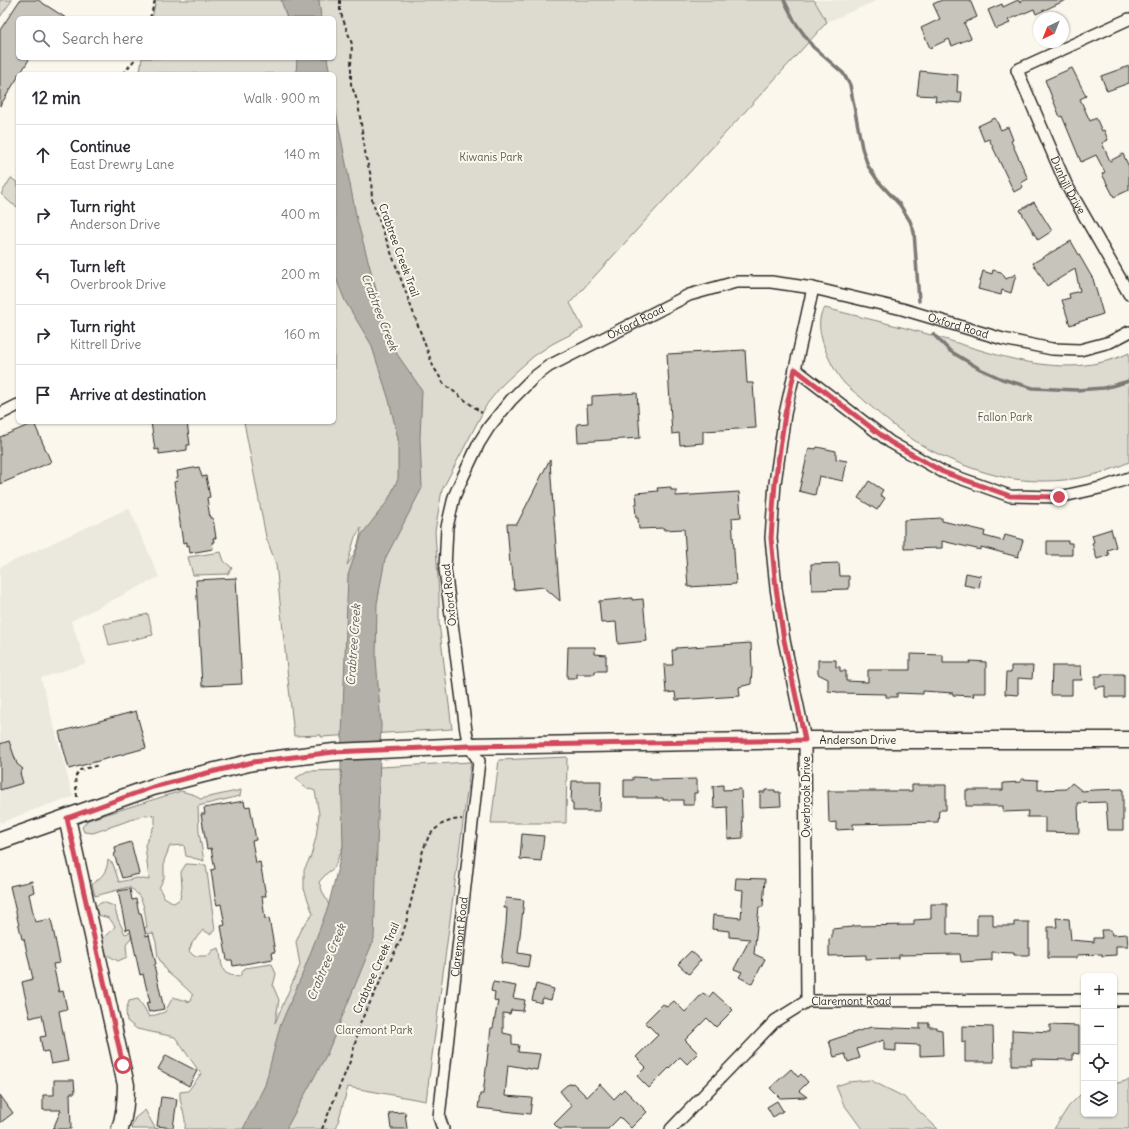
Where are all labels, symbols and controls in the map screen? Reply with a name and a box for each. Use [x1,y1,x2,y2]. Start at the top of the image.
north arrow [1033,12,1069,48]
search box [16,16,336,60]
icon: search [30,27,52,49]
text: Search here [62,29,143,48]
text: 12 min [32,87,81,109]
text: Walk · 900 m [243,90,320,107]
text: Continue [70,137,131,156]
icon: ahead [32,144,54,166]
text: 140 m [284,146,320,163]
park label: Kiwanis Park [459,150,523,164]
street label: Dunhill Drive [1048,154,1089,217]
text: East Drewry Lane [70,156,174,173]
text: Turn right [70,197,135,216]
street label: Crabtree Creek Trail [376,201,422,299]
icon: right [32,204,54,226]
text: 400 m [281,206,320,223]
text: Anderson Drive [70,216,160,233]
text: Turn left [70,257,125,276]
icon: left [32,264,54,286]
text: 200 m [281,266,320,283]
water label: Crabtree Creek [358,271,402,354]
text: Overbrook Drive [70,276,166,293]
street label: Oxford Road [605,301,667,342]
street label: Oxford Road [926,310,991,342]
text: Turn right [70,317,135,336]
icon: right [32,324,54,346]
text: 160 m [284,326,320,343]
text: Kittrell Drive [70,336,141,353]
icon: arrive [32,384,54,406]
text: Arrive at destination [70,385,206,404]
park label: Fallon Park [978,410,1033,424]
route end [1050,488,1068,506]
street label: Oxford Road [439,563,459,627]
water label: Crabtree Creek [343,603,363,686]
street label: Anderson Drive [820,733,896,747]
street label: Overbrook Drive [799,756,813,838]
street label: Claremont Road [448,896,471,978]
street label: Crabtree Creek Trail [350,920,402,1016]
water label: Crabtree Creek [303,921,349,1003]
map controls [1081,973,1117,1117]
button: + [1081,973,1117,1009]
street label: Claremont Road [811,994,892,1008]
button: − [1081,1009,1117,1045]
park label: Claremont Park [335,1023,413,1037]
button: locate [1081,1045,1117,1081]
route start [114,1056,132,1074]
button: layers [1081,1081,1117,1117]

